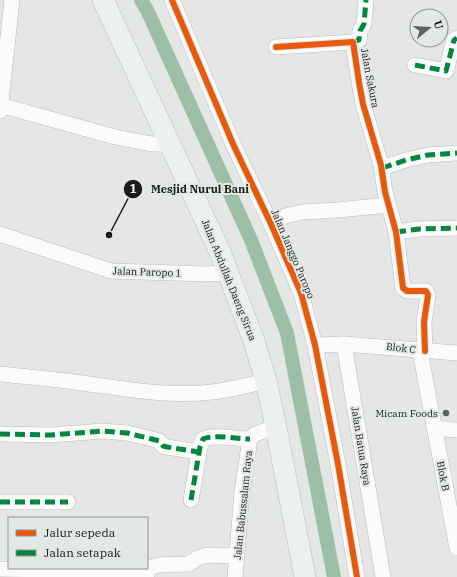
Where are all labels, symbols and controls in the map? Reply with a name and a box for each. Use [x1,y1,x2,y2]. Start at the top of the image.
north arrow [409,8,449,48]
text: U [431,19,447,32]
street label: Jalan Sakura [358,47,382,109]
callout: Mesjid Nurul Bani [123,178,257,201]
text: 1 [129,181,137,196]
text: Mesjid Nurul Bani [151,182,249,196]
street label: Jalan Janggo Paropo [268,207,318,301]
street label: Jalan Abdullah Daeng Sirua [199,217,260,343]
street label: Jalan Paropo 1 [112,264,182,280]
street label: Blok C [385,340,417,356]
street label: Jalan Batua Raya [348,406,374,487]
place label: Micam Foods [375,407,438,420]
marker: Micam Foods [441,408,451,418]
street label: Jalan Babussalam Raya [231,449,255,560]
street label: Blok B [434,460,452,492]
legend [8,517,148,569]
text: Jalur sepeda [44,525,116,540]
text: Jalan setapak [44,545,121,560]

